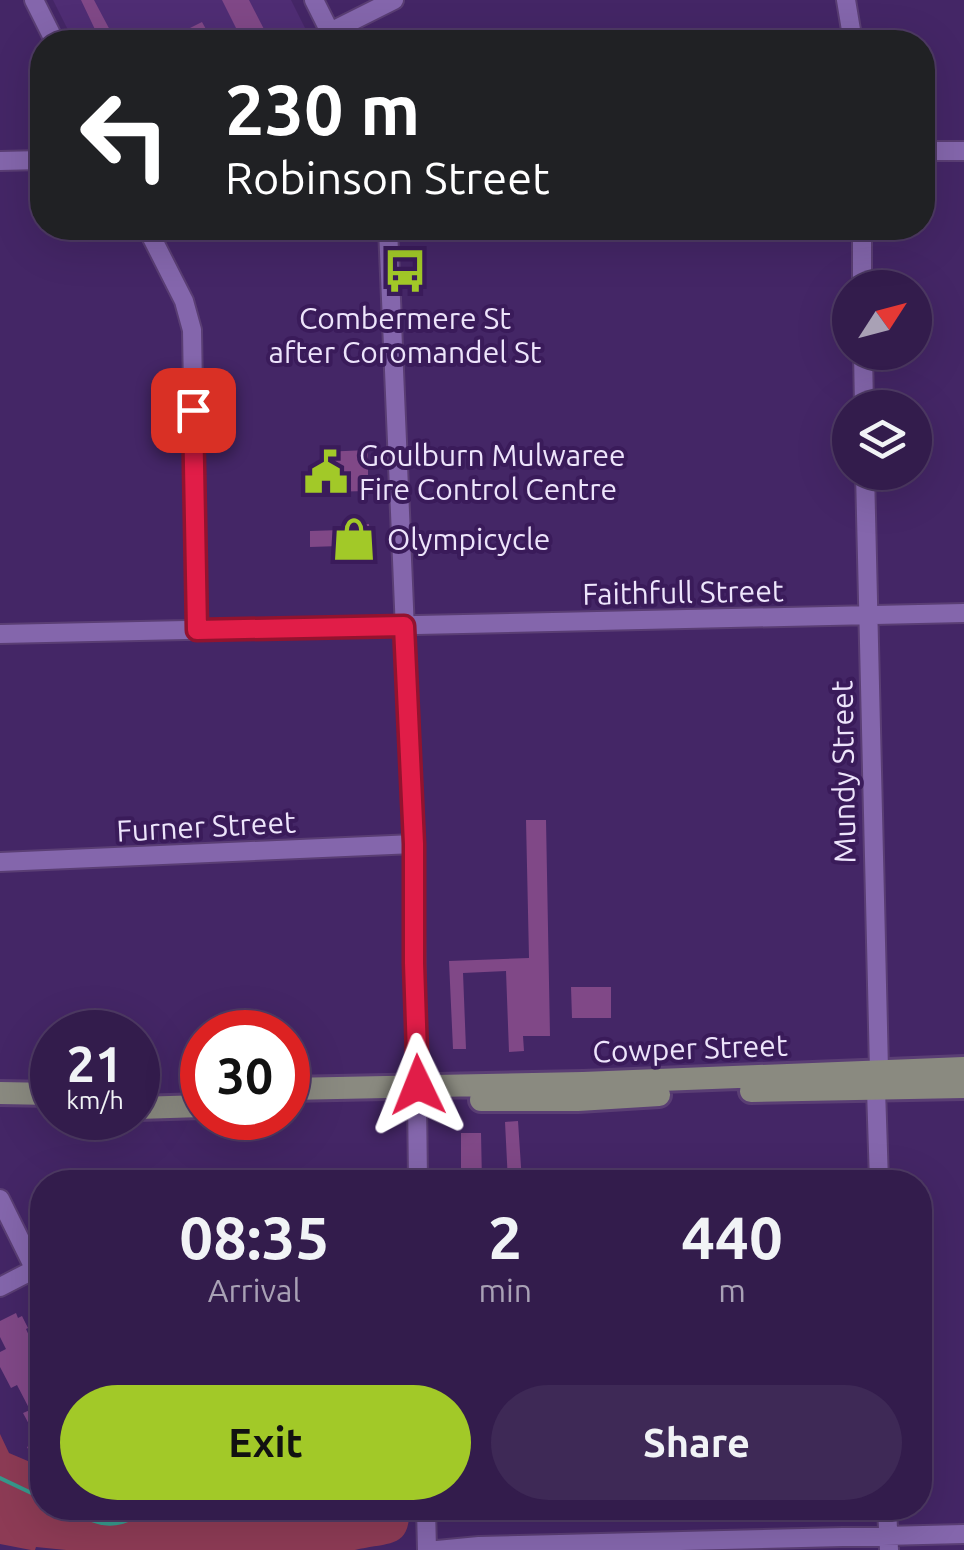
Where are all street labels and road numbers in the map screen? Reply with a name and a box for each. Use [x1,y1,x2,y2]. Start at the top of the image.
street label: Faithfull Street [582,573,784,611]
street label: Mundy Street [824,680,862,864]
street label: Furner Street [115,804,297,848]
street label: Cowper Street [592,1028,788,1068]

